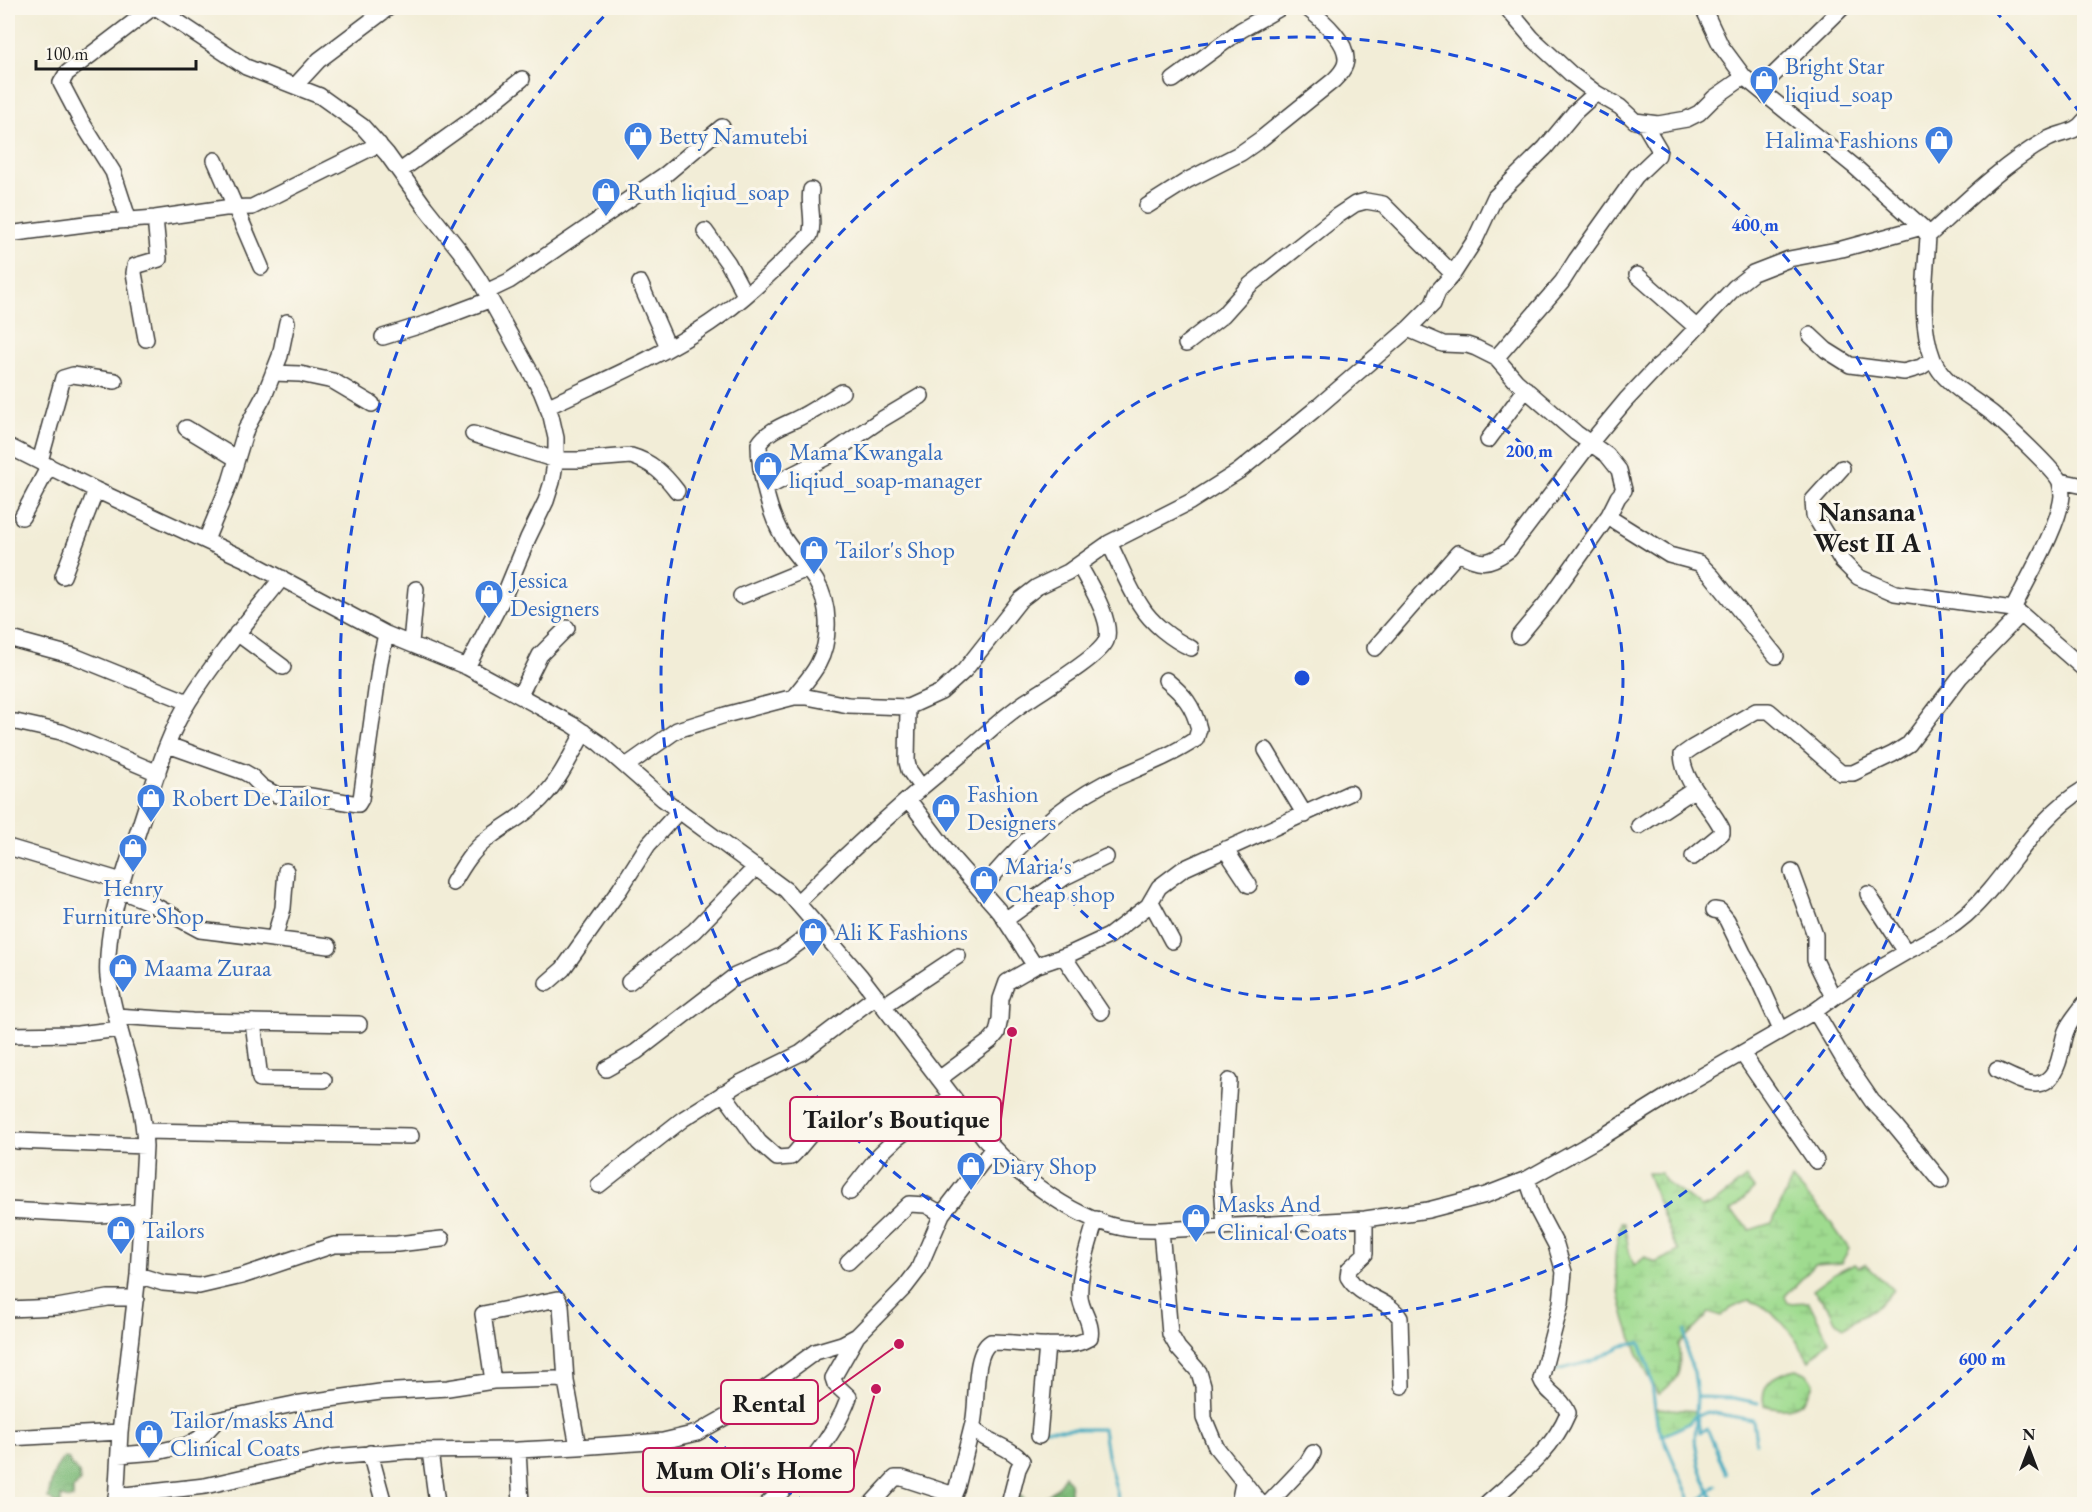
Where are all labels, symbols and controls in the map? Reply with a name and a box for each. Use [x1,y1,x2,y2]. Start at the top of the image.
scale bar [36,33,196,71]
text: 100 m [45,42,89,65]
place label: Bright Star liqiud_soap [1785,50,1893,109]
shop icon: Bright Star liqiud_soap [1748,64,1780,106]
shop icon: Betty Namutebi [622,120,654,162]
place label: Betty Namutebi [659,120,808,151]
place label: Halima Fashions [1765,124,1918,155]
shop icon: Halima Fashions [1923,124,1955,166]
shop icon: Ruth liqiud_soap [590,176,622,218]
place label: Ruth liqiud_soap [627,176,789,207]
text: 400 m [1731,213,1779,236]
place label: Mama Kwangala liqiud_soap-manager [789,436,982,495]
text: 200 m [1505,439,1553,462]
shop icon: Mama Kwangala liqiud_soap-manager [752,450,784,492]
district label: Nansana West II A [1813,494,1921,560]
shop icon: Tailor's Shop [798,534,830,576]
place label: Tailor's Shop [835,534,955,565]
place label: Jessica Designers [508,564,599,623]
shop icon: Jessica Designers [473,578,505,620]
centre of rings [1292,668,1312,688]
place label: Fashion Designers [967,778,1056,837]
shop icon: Robert De Tailor [135,782,167,824]
place label: Robert De Tailor [172,782,330,813]
shop icon: Fashion Designers [930,792,962,834]
shop icon: Henry Furniture Shop [117,832,149,874]
place label: Maria's Cheap shop [1005,850,1115,909]
shop icon: Maria's Cheap shop [968,864,1000,906]
place label: Henry Furniture Shop [62,872,204,931]
shop icon: Ali K Fashions [797,916,829,958]
place label: Ali K Fashions [833,916,968,947]
shop icon: Maama Zuraa [107,952,139,994]
place label: Maama Zuraa [144,952,272,983]
callout: Tailor's Boutique [790,1097,1001,1141]
text: Tailor's Boutique [802,1102,990,1136]
shop icon: Diary Shop [955,1150,987,1192]
place label: Diary Shop [992,1150,1097,1181]
place label: Masks And Clinical Coats [1217,1188,1347,1247]
shop icon: Masks And Clinical Coats [1180,1202,1212,1244]
shop icon: Tailors [105,1214,137,1256]
place label: Tailors [142,1214,204,1245]
text: 600 m [1958,1347,2006,1370]
callout: Rental [721,1380,818,1424]
text: Rental [732,1386,806,1420]
place label: Tailor/masks And Clinical Coats [170,1404,335,1463]
shop icon: Tailor/masks And Clinical Coats [133,1418,165,1460]
north arrow [1999,1419,2059,1479]
text: N [2023,1424,2036,1445]
callout: Mum Oli's Home [643,1448,854,1492]
text: Mum Oli's Home [656,1453,843,1487]

